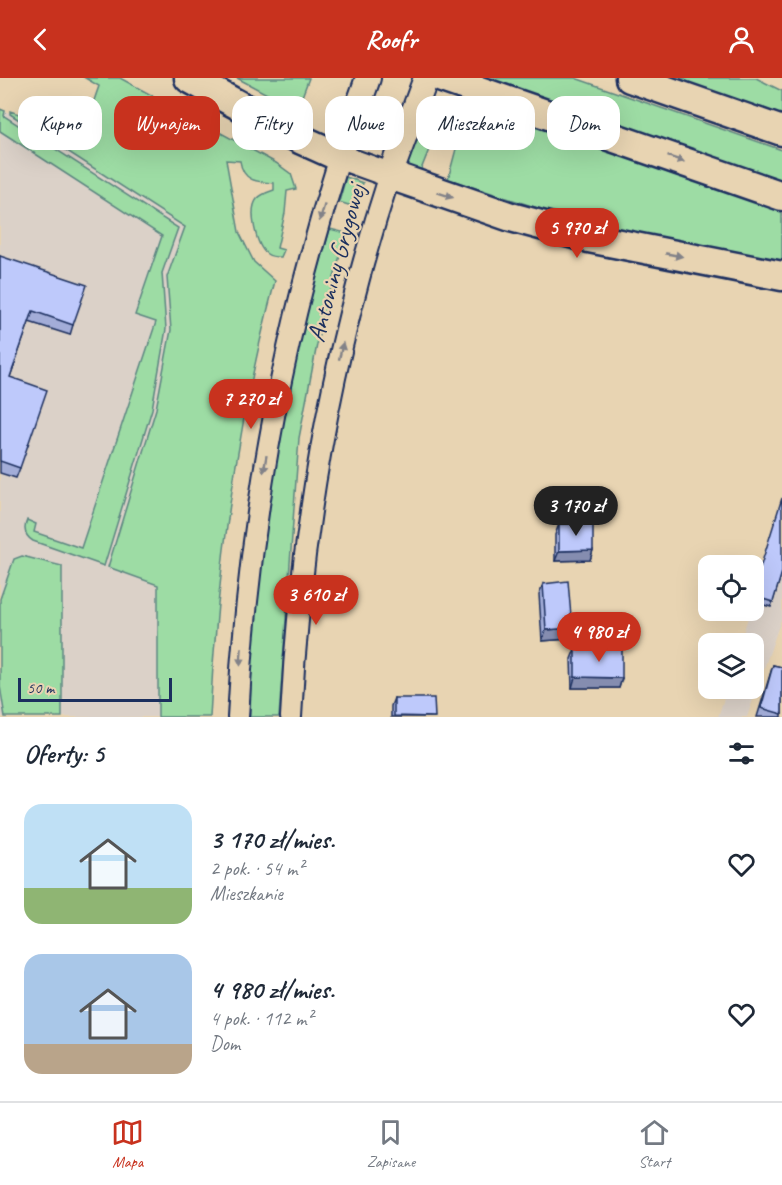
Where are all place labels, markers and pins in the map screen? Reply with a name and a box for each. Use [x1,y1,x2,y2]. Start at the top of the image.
pin: 5 970 zł [515,208,639,259]
pin: 7 270 zł [189,379,313,430]
pin: 3 170 zł [514,486,638,537]
pin: 3 610 zł [254,575,378,626]
pin: 4 980 zł [537,612,661,663]

